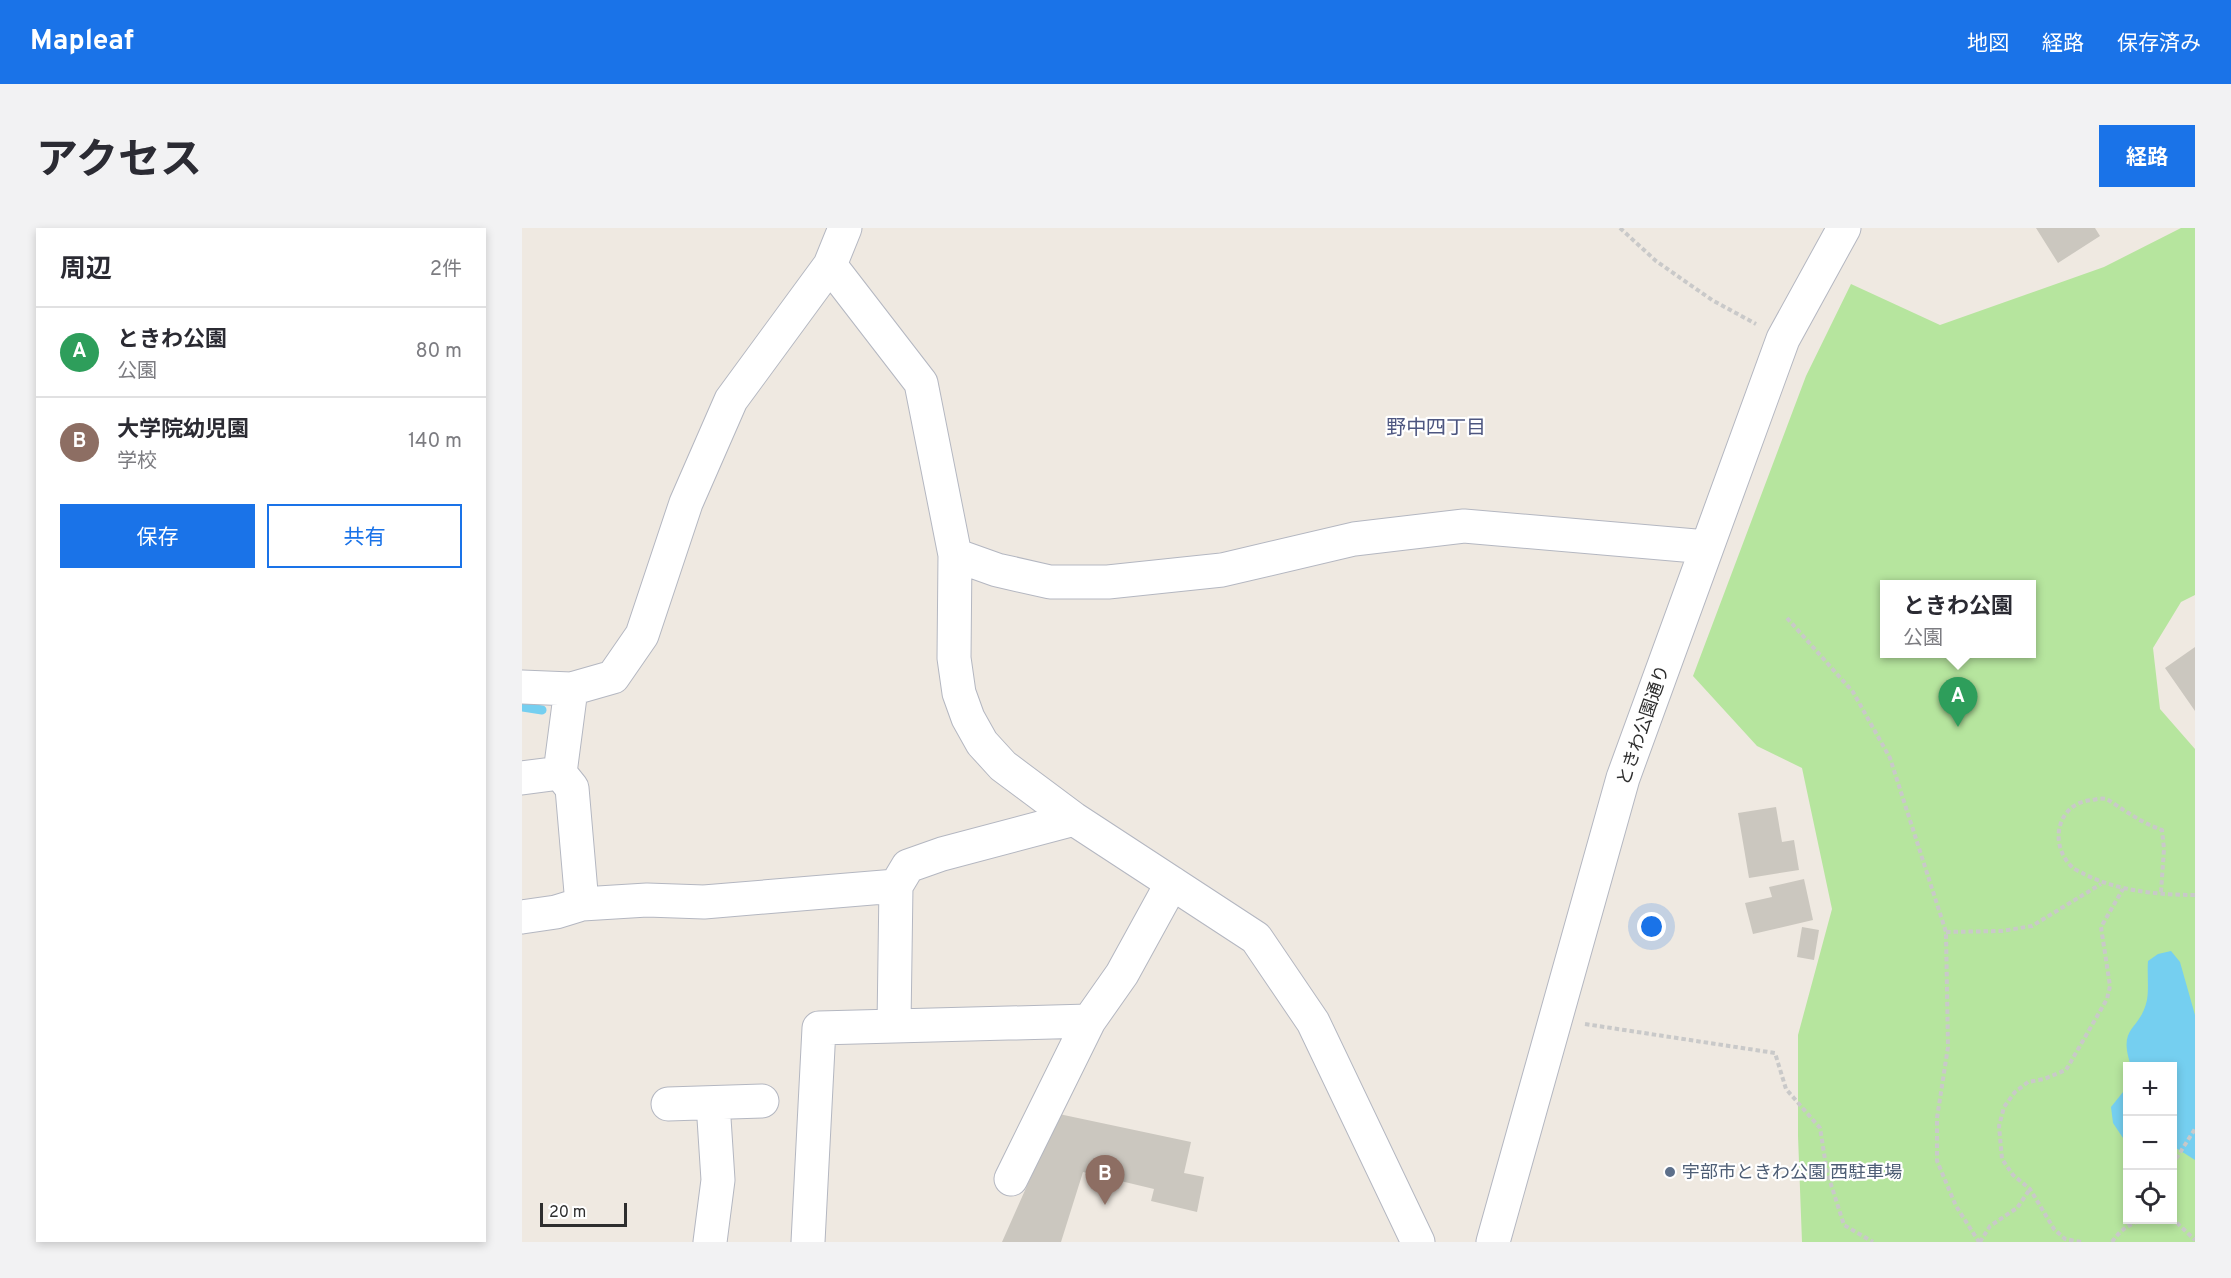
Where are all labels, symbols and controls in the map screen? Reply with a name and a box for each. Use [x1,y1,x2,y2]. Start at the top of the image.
text: Mapleaf [30,24,134,60]
text: 地図 [1967,31,2009,58]
text: 経路 [2042,31,2084,58]
text: 保存済み [2117,31,2201,58]
button: 経路 [2099,125,2195,187]
text: アクセス [36,136,202,189]
text: 周辺 [60,254,112,287]
text: 2件 [430,257,462,283]
text: ときわ公園 [117,327,227,354]
text: A [72,339,87,365]
text: 80 m [416,339,462,365]
text: 公園 [117,359,157,385]
district label: 野中四丁目 [1386,416,1486,442]
text: 大学院幼児園 [117,417,249,444]
text: B [73,429,86,455]
text: 140 m [408,429,462,455]
text: 学校 [117,449,157,475]
button: 保存 [60,504,255,568]
button: 共有 [267,504,462,568]
popup [1880,580,2036,658]
text: ときわ公園 [1903,594,2013,621]
text: 公園 [1903,626,1943,652]
street label: ときわ公園通り [1613,662,1676,789]
pin: A [1938,678,1978,727]
your location [1637,912,1666,941]
map controls [2123,1062,2177,1224]
button: + [2123,1062,2177,1116]
button: − [2123,1116,2177,1170]
pin: B [1086,1156,1124,1205]
place label: 宇部市ときわ公園 西駐車場 [1682,1162,1902,1185]
marker: 宇部市ときわ公園 西駐車場 [1663,1165,1677,1179]
button: locate [2123,1170,2177,1224]
scale bar [540,1200,627,1228]
text: 20 m [549,1203,586,1223]

